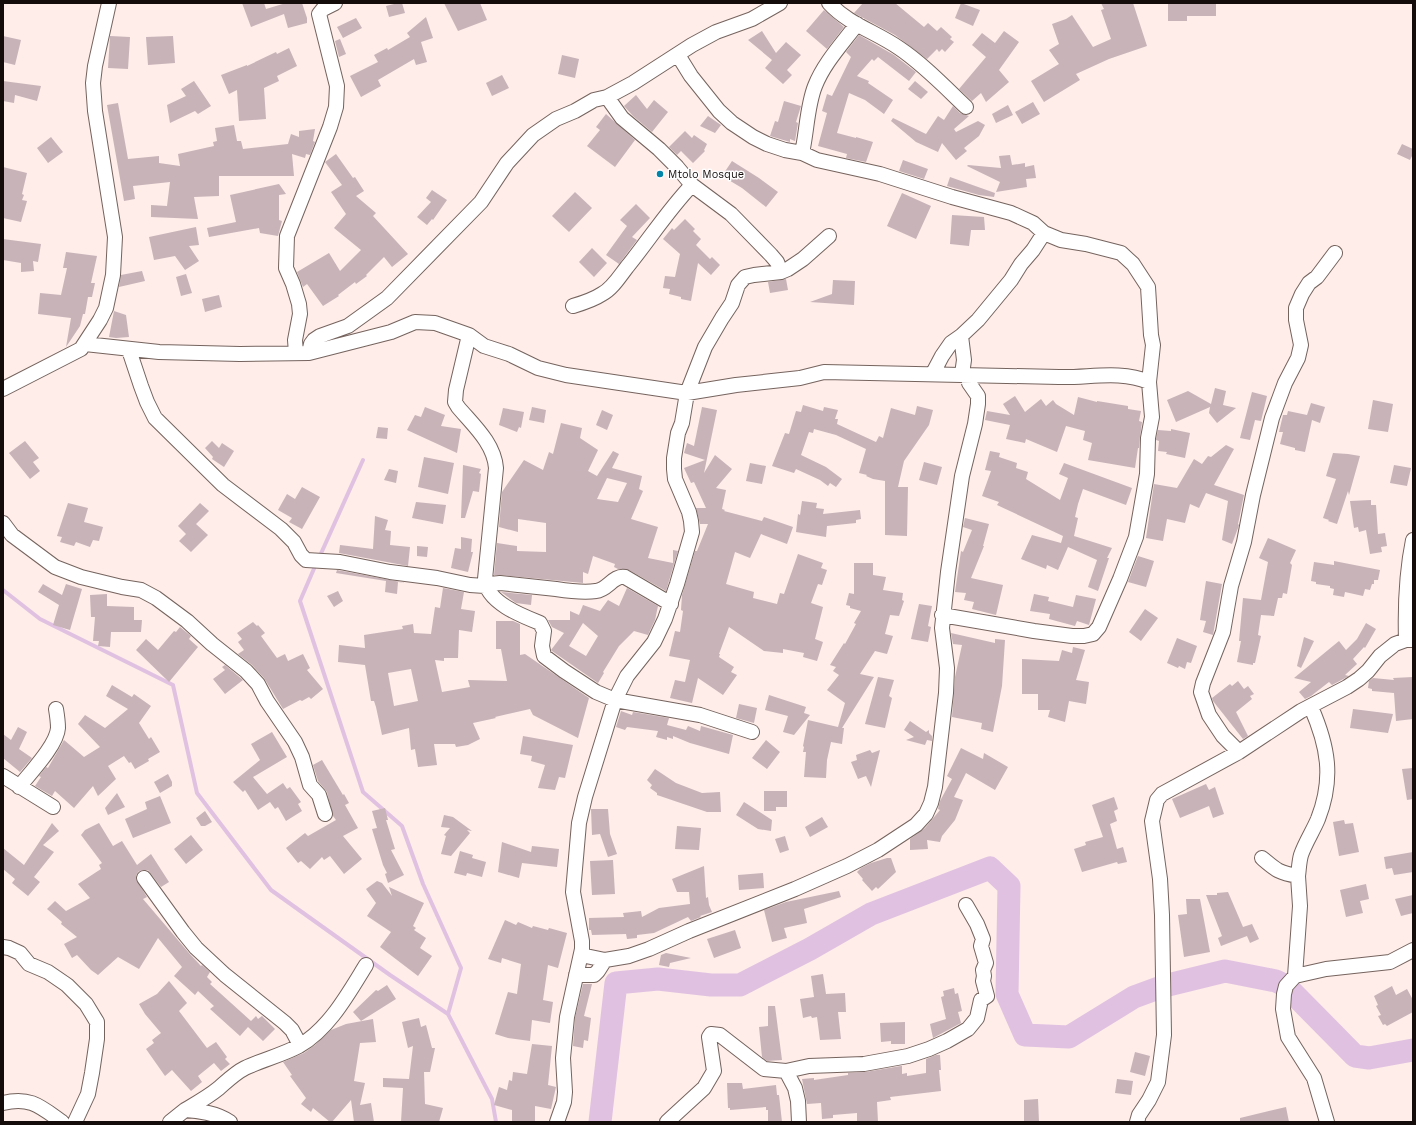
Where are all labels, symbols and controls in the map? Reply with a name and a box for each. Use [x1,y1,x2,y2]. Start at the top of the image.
place label: Mtolo Mosque [668,168,744,181]
marker: Mtolo Mosque [655,169,665,179]

